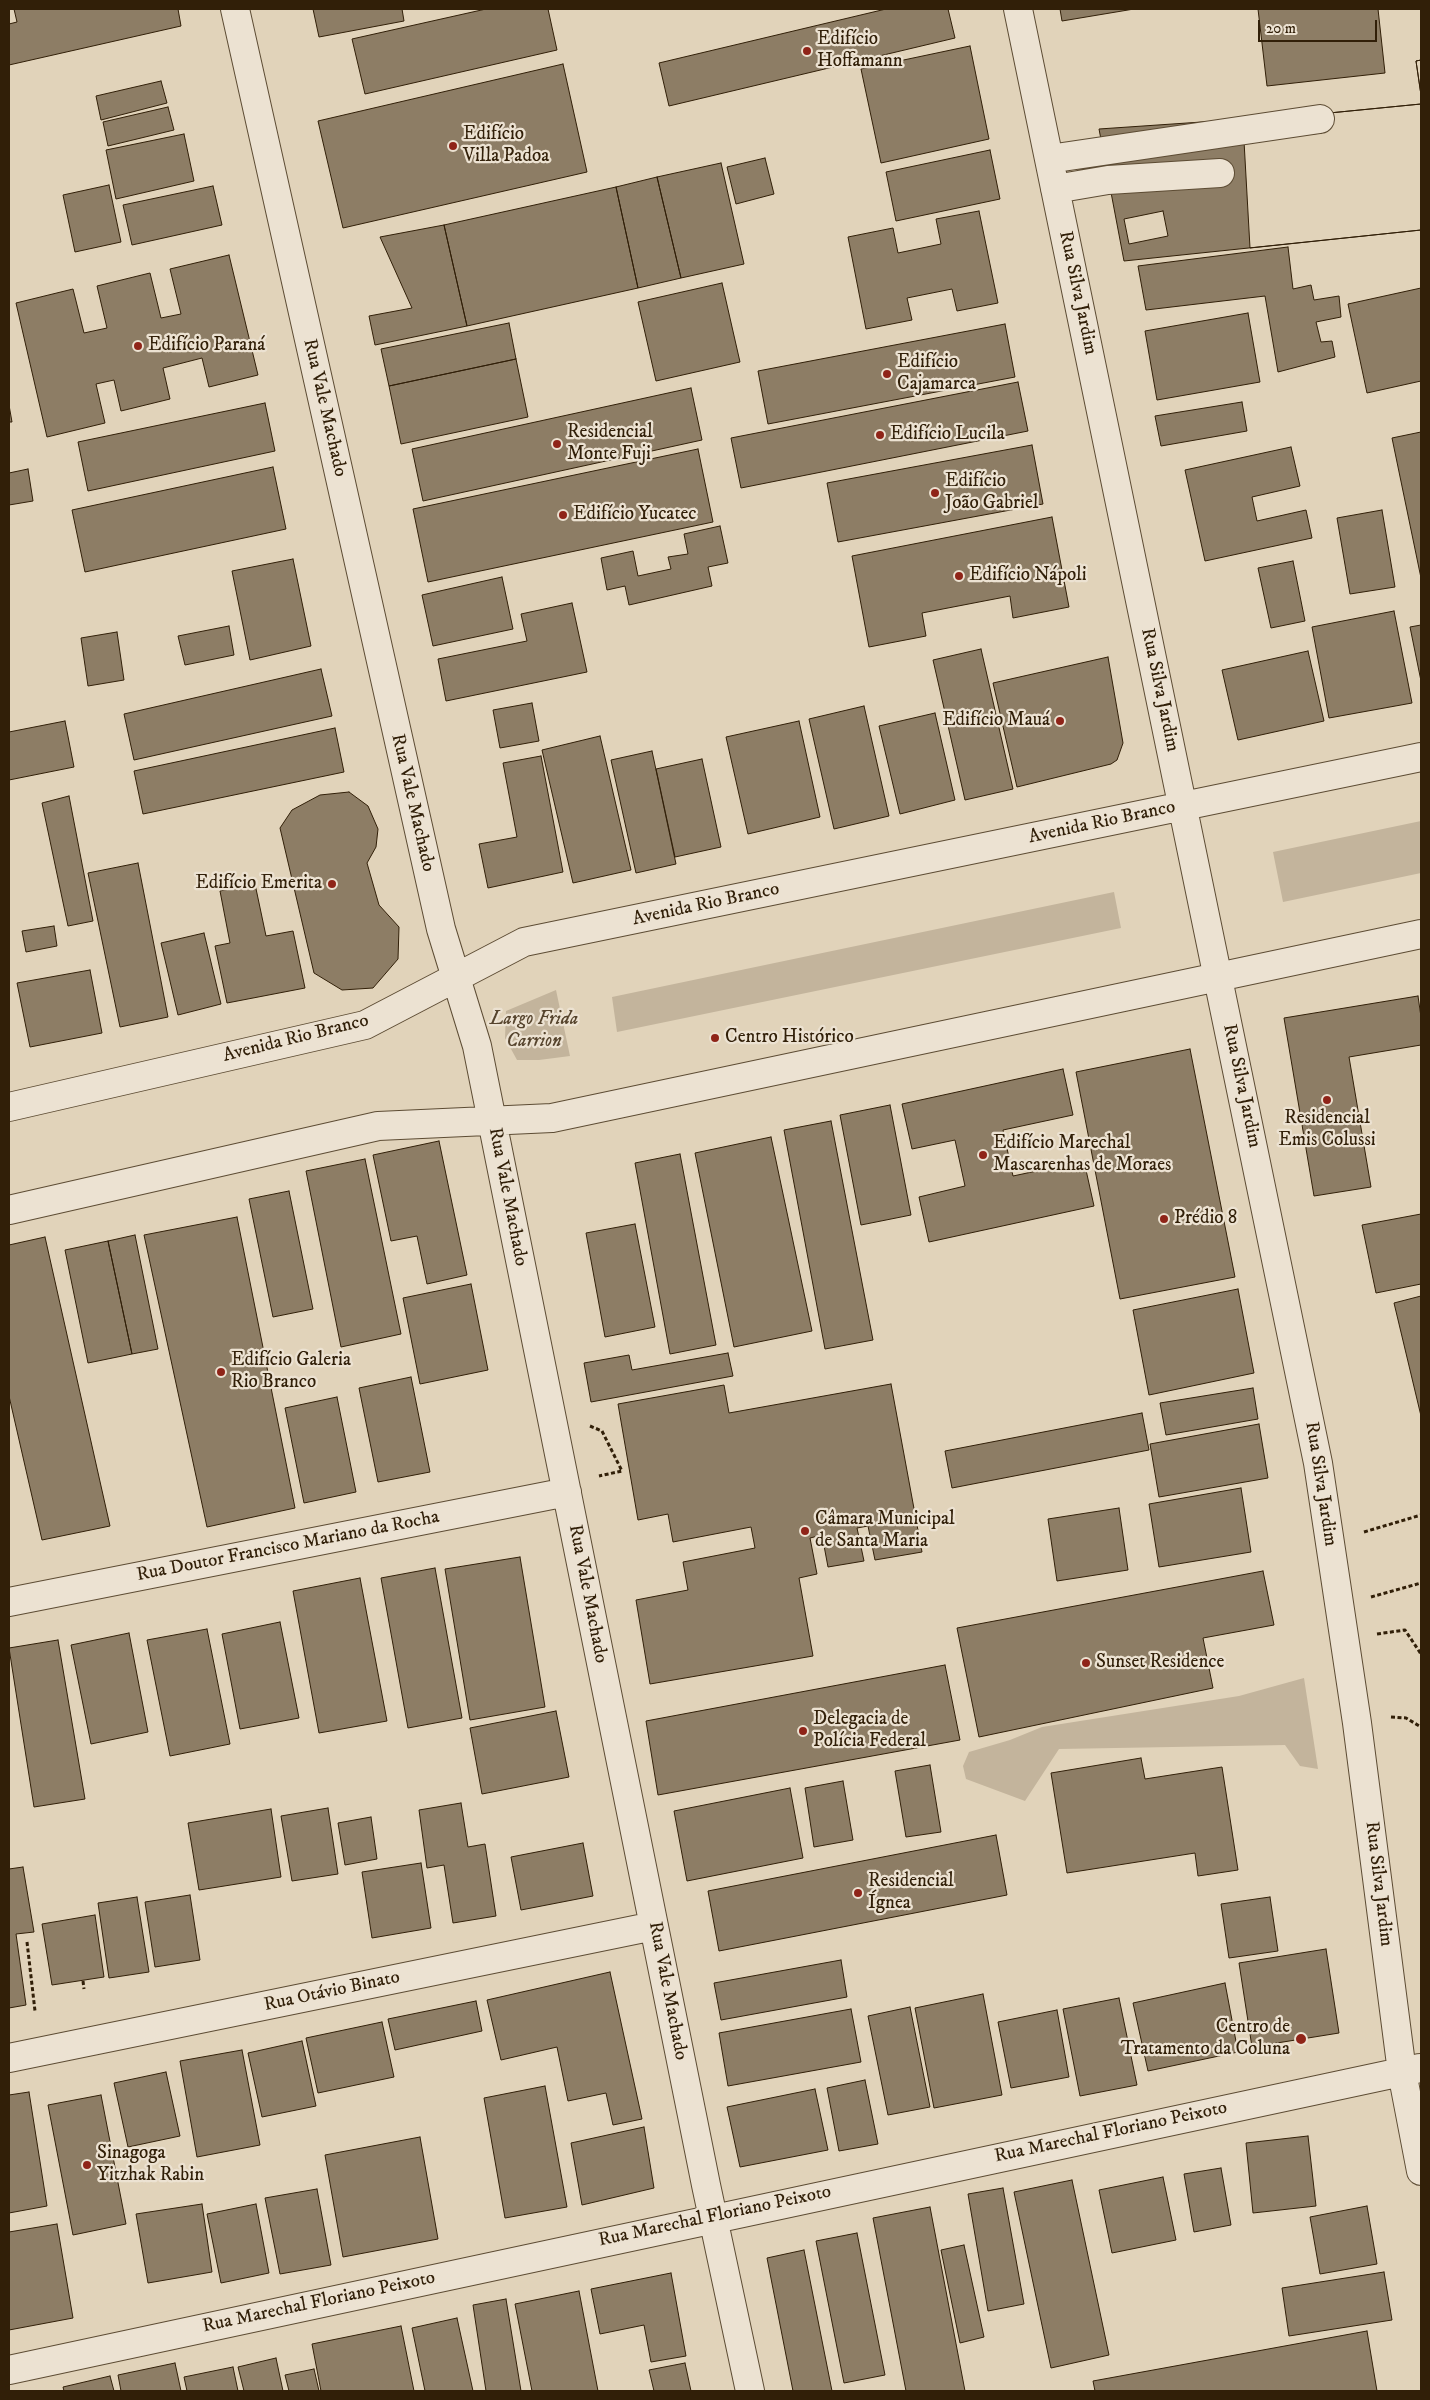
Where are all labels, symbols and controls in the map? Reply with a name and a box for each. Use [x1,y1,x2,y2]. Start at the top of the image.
scale bar [1260,10,1379,42]
text: 20 m [1266,19,1296,38]
place label: Edifício Hoffamann [817,29,903,73]
marker: Edifício Hoffamann [801,45,813,57]
place label: Edifício Villa Padoa [463,124,549,168]
marker: Edifício Villa Padoa [447,140,459,152]
street label: Rua Silva Jardim [1053,229,1101,357]
place label: Edifício Paraná [148,335,265,357]
street label: Rua Vale Machado [297,337,351,479]
marker: Edifício Paraná [132,340,144,352]
place label: Edifício Cajamarca [897,352,976,396]
marker: Edifício Cajamarca [881,368,893,380]
place label: Residencial Monte Fuji [567,422,653,466]
place label: Edifício Lucila [890,424,1005,446]
marker: Edifício Lucila [874,429,886,441]
marker: Residencial Monte Fuji [551,438,563,450]
place label: Edifício João Gabriel [945,471,1039,515]
marker: Edifício João Gabriel [929,487,941,499]
place label: Edifício Yucatec [573,504,697,526]
marker: Edifício Yucatec [557,509,569,521]
place label: Edifício Nápoli [969,565,1087,587]
marker: Edifício Nápoli [953,570,965,582]
street label: Rua Silva Jardim [1135,626,1183,754]
place label: Edifício Mauá [942,710,1050,732]
marker: Edifício Mauá [1054,715,1066,727]
street label: Rua Vale Machado [385,732,439,874]
street label: Avenida Rio Branco [1026,796,1178,850]
place label: Edifício Emerita [195,873,322,895]
marker: Edifício Emerita [326,878,338,890]
street label: Avenida Rio Branco [630,878,782,932]
park label: Largo Frida Carrion [490,1009,578,1053]
street label: Avenida Rio Branco [221,1010,371,1068]
street label: Rua Silva Jardim [1217,1022,1265,1150]
place label: Centro Histórico [725,1027,854,1049]
marker: Centro Histórico [709,1032,721,1044]
marker: Residencial Emis Colussi [1321,1094,1333,1106]
place label: Residencial Emis Colussi [1278,1108,1376,1152]
street label: Rua Vale Machado [482,1126,532,1268]
place label: Edifício Marechal Mascarenhas de Moraes [993,1133,1171,1177]
marker: Edifício Marechal Mascarenhas de Moraes [977,1149,989,1161]
place label: Prédio 8 [1174,1208,1237,1230]
marker: Prédio 8 [1158,1213,1170,1225]
place label: Edifício Galeria Rio Branco [231,1350,351,1394]
marker: Edifício Galeria Rio Branco [215,1366,227,1378]
street label: Rua Silva Jardim [1299,1420,1341,1548]
street label: Rua Doutor Francisco Mariano da Rocha [135,1506,441,1588]
place label: Câmara Municipal de Santa Maria [815,1509,955,1553]
street label: Rua Vale Machado [562,1523,612,1665]
marker: Câmara Municipal de Santa Maria [799,1525,811,1537]
place label: Sunset Residence [1096,1652,1224,1674]
marker: Sunset Residence [1080,1657,1092,1669]
place label: Delegacia de Polícia Federal [813,1709,926,1753]
marker: Delegacia de Polícia Federal [797,1725,809,1737]
street label: Rua Silva Jardim [1359,1820,1397,1948]
place label: Residencial Ígnea [868,1871,954,1915]
marker: Residencial Ígnea [852,1887,864,1899]
street label: Rua Vale Machado [642,1920,692,2062]
street label: Rua Otávio Binato [262,1966,402,2018]
place label: Centro de Tratamento da Coluna [1121,2017,1290,2061]
marker: Centro de Tratamento da Coluna [1294,2032,1308,2046]
street label: Rua Marechal Floriano Peixoto [993,2097,1229,2169]
place label: Sinagoga Yitzhak Rabin [97,2143,204,2187]
marker: Sinagoga Yitzhak Rabin [81,2159,93,2171]
street label: Rua Marechal Floriano Peixoto [597,2181,833,2253]
street label: Rua Marechal Floriano Peixoto [201,2267,437,2339]

